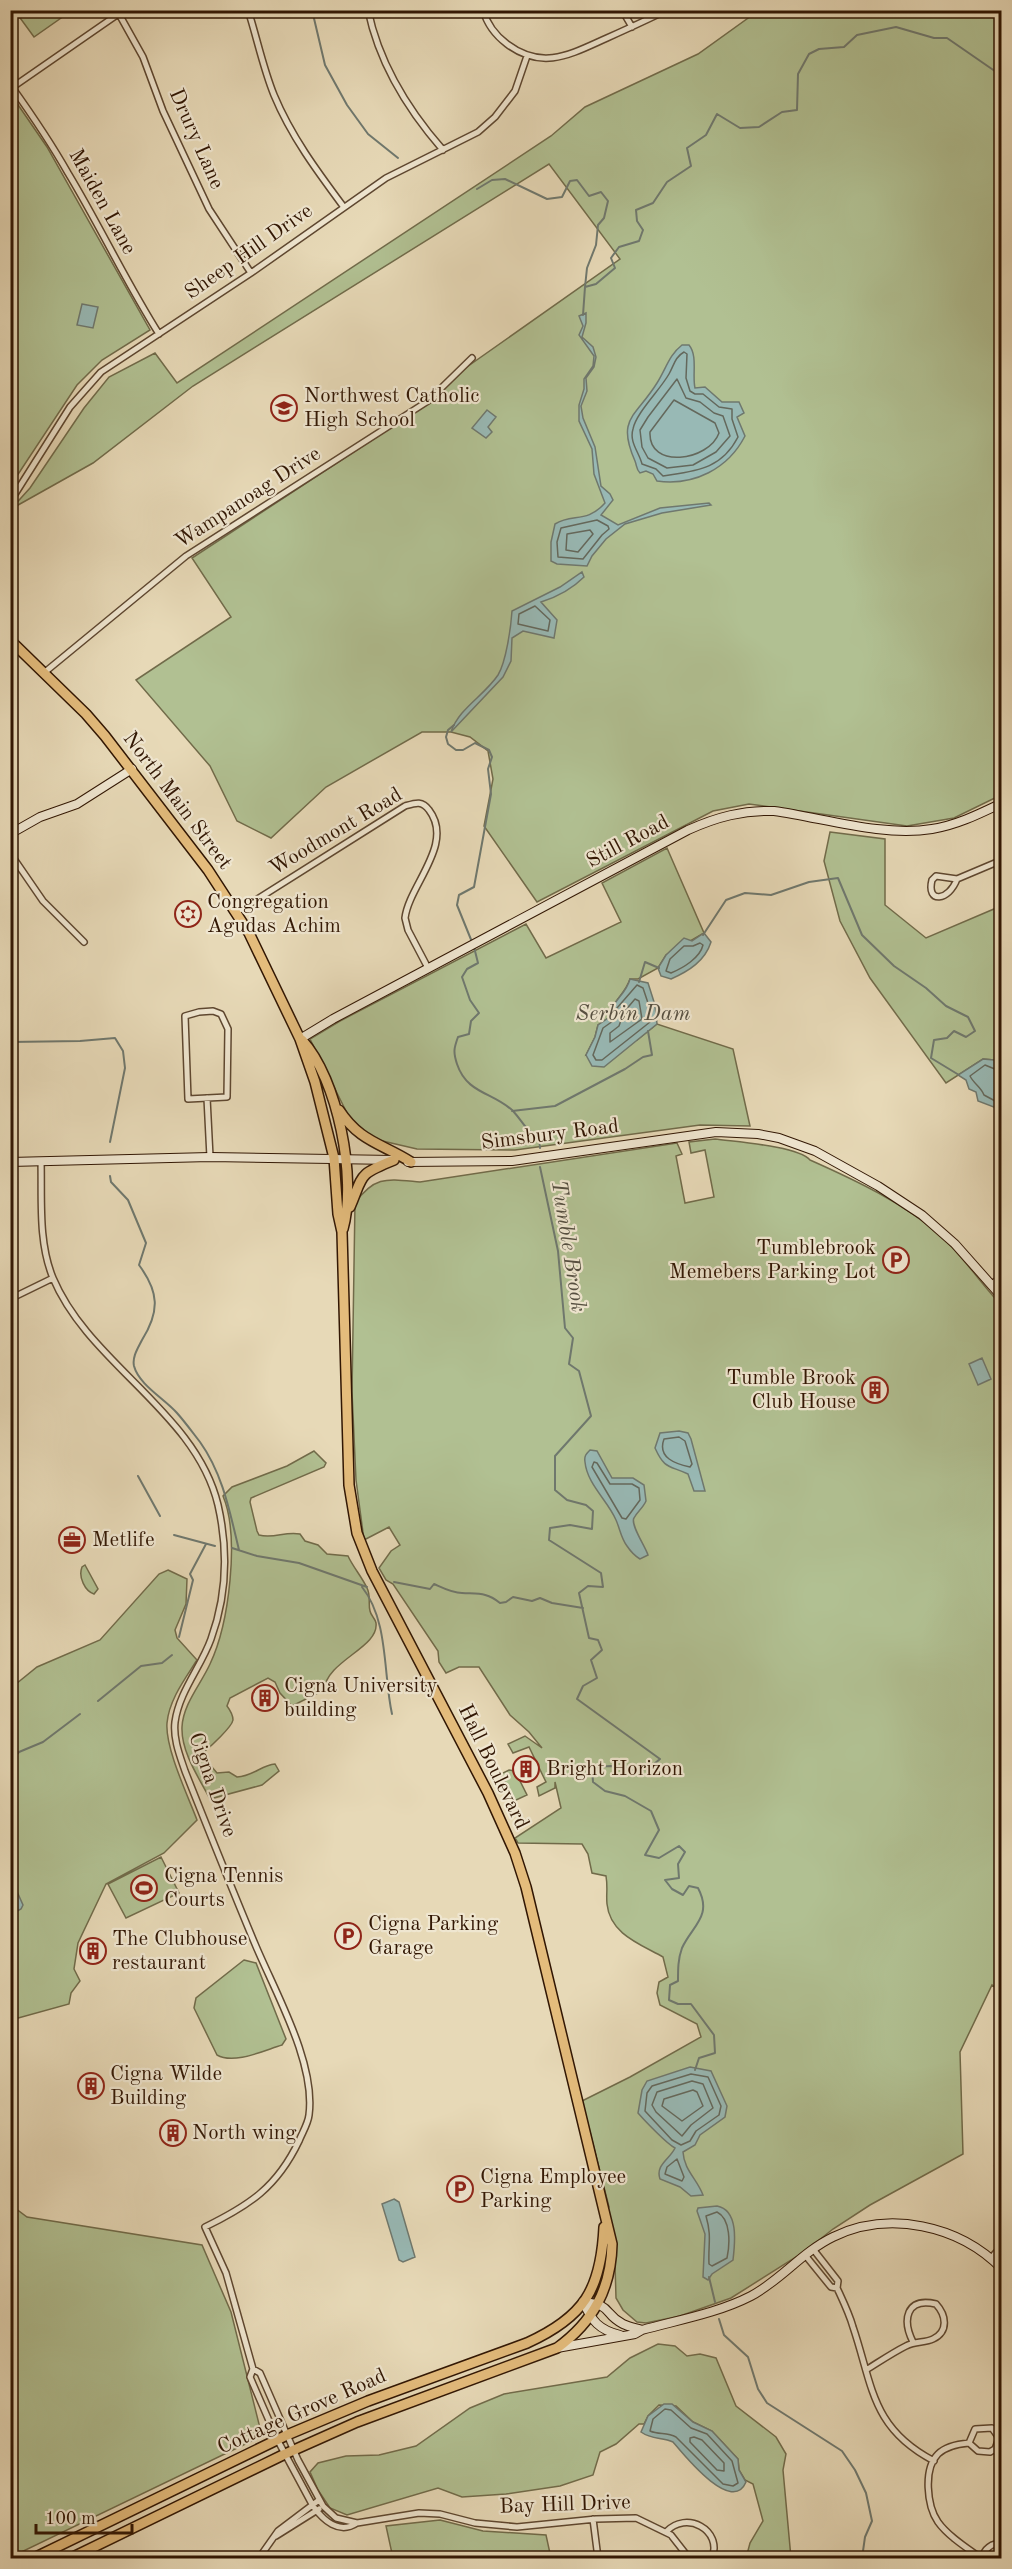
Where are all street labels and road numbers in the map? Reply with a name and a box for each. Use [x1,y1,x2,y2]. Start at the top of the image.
street label: Drury Lane [165,86,227,192]
street label: Maiden Lane [64,146,140,258]
street label: Sheep Hill Drive [181,200,317,304]
street label: Wampanoag Drive [171,443,325,553]
street label: North Main Street [119,728,235,874]
street label: Woodmont Road [266,784,406,880]
street label: Still Road [583,812,673,872]
street label: Simsbury Road [480,1116,620,1154]
street label: Hall Boulevard [454,1701,532,1833]
street label: Cigna Drive [184,1730,240,1840]
street label: Cottage Grove Road [215,2365,390,2459]
street label: Bay Hill Drive [499,2492,631,2518]

